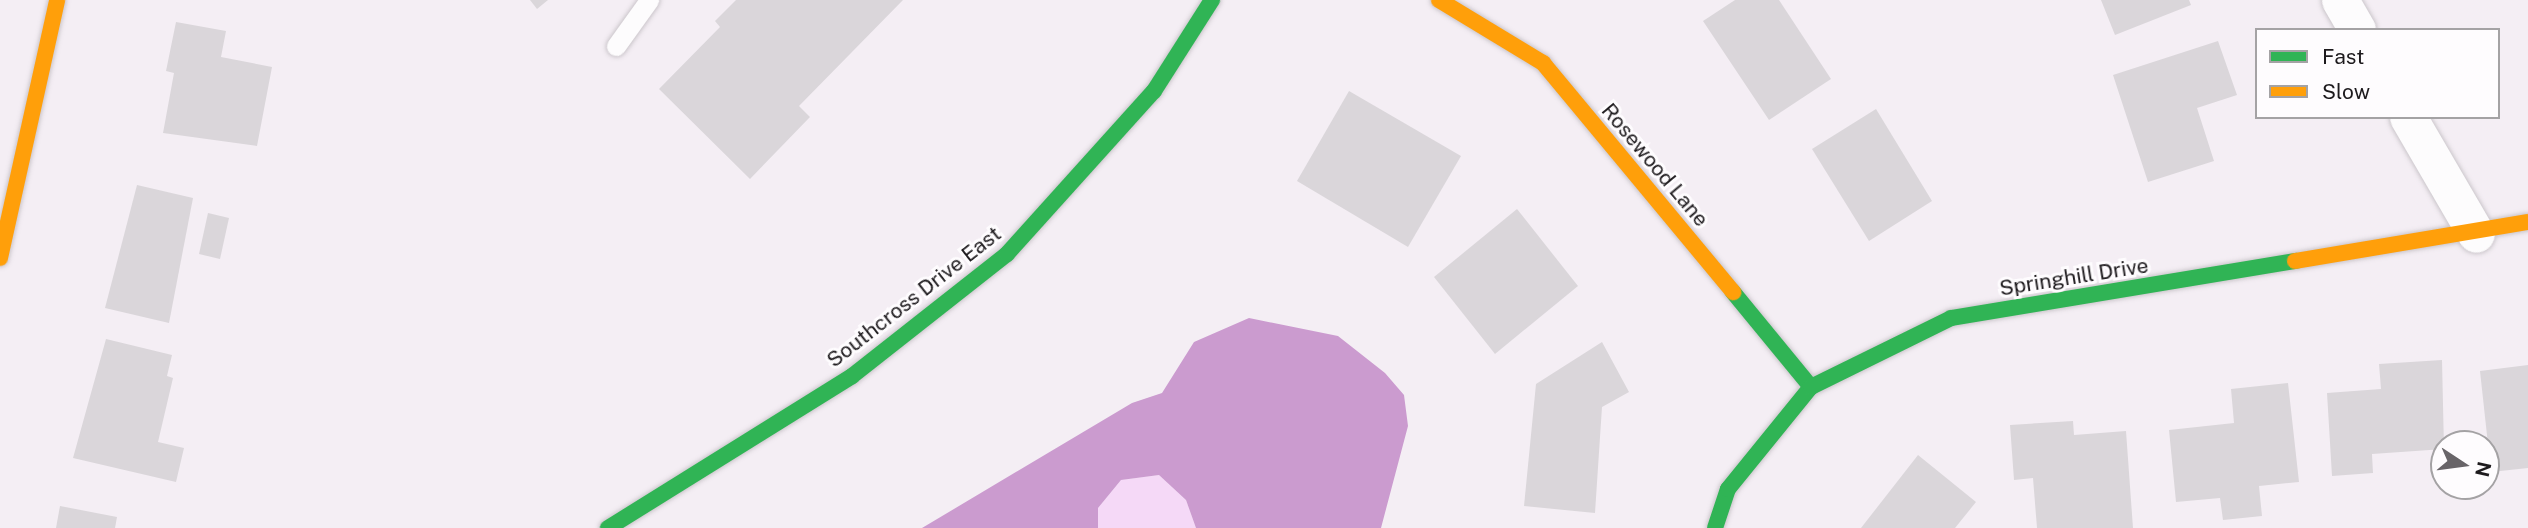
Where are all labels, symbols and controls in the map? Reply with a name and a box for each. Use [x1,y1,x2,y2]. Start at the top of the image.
legend [2255,28,2500,119]
text: Fast [2322,44,2364,69]
text: Slow [2322,79,2370,104]
street label: Rosewood Lane [1596,98,1714,232]
street label: Southcross Drive East [822,221,1006,373]
street label: Springhill Drive [1998,253,2150,301]
north arrow [2430,430,2500,500]
text: N [2471,460,2496,479]

